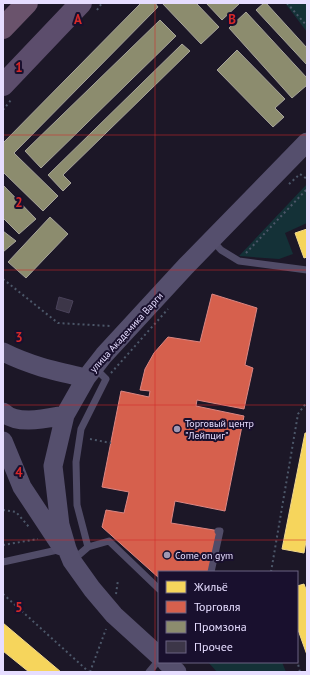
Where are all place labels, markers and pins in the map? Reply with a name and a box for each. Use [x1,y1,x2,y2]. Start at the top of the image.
place label: Торговый центр "Лейпциг" [185,417,254,442]
marker: Торговый центр "Лейпциг" [172,424,182,434]
place label: Come on gym [175,549,233,562]
marker: Come on gym [162,550,172,560]

